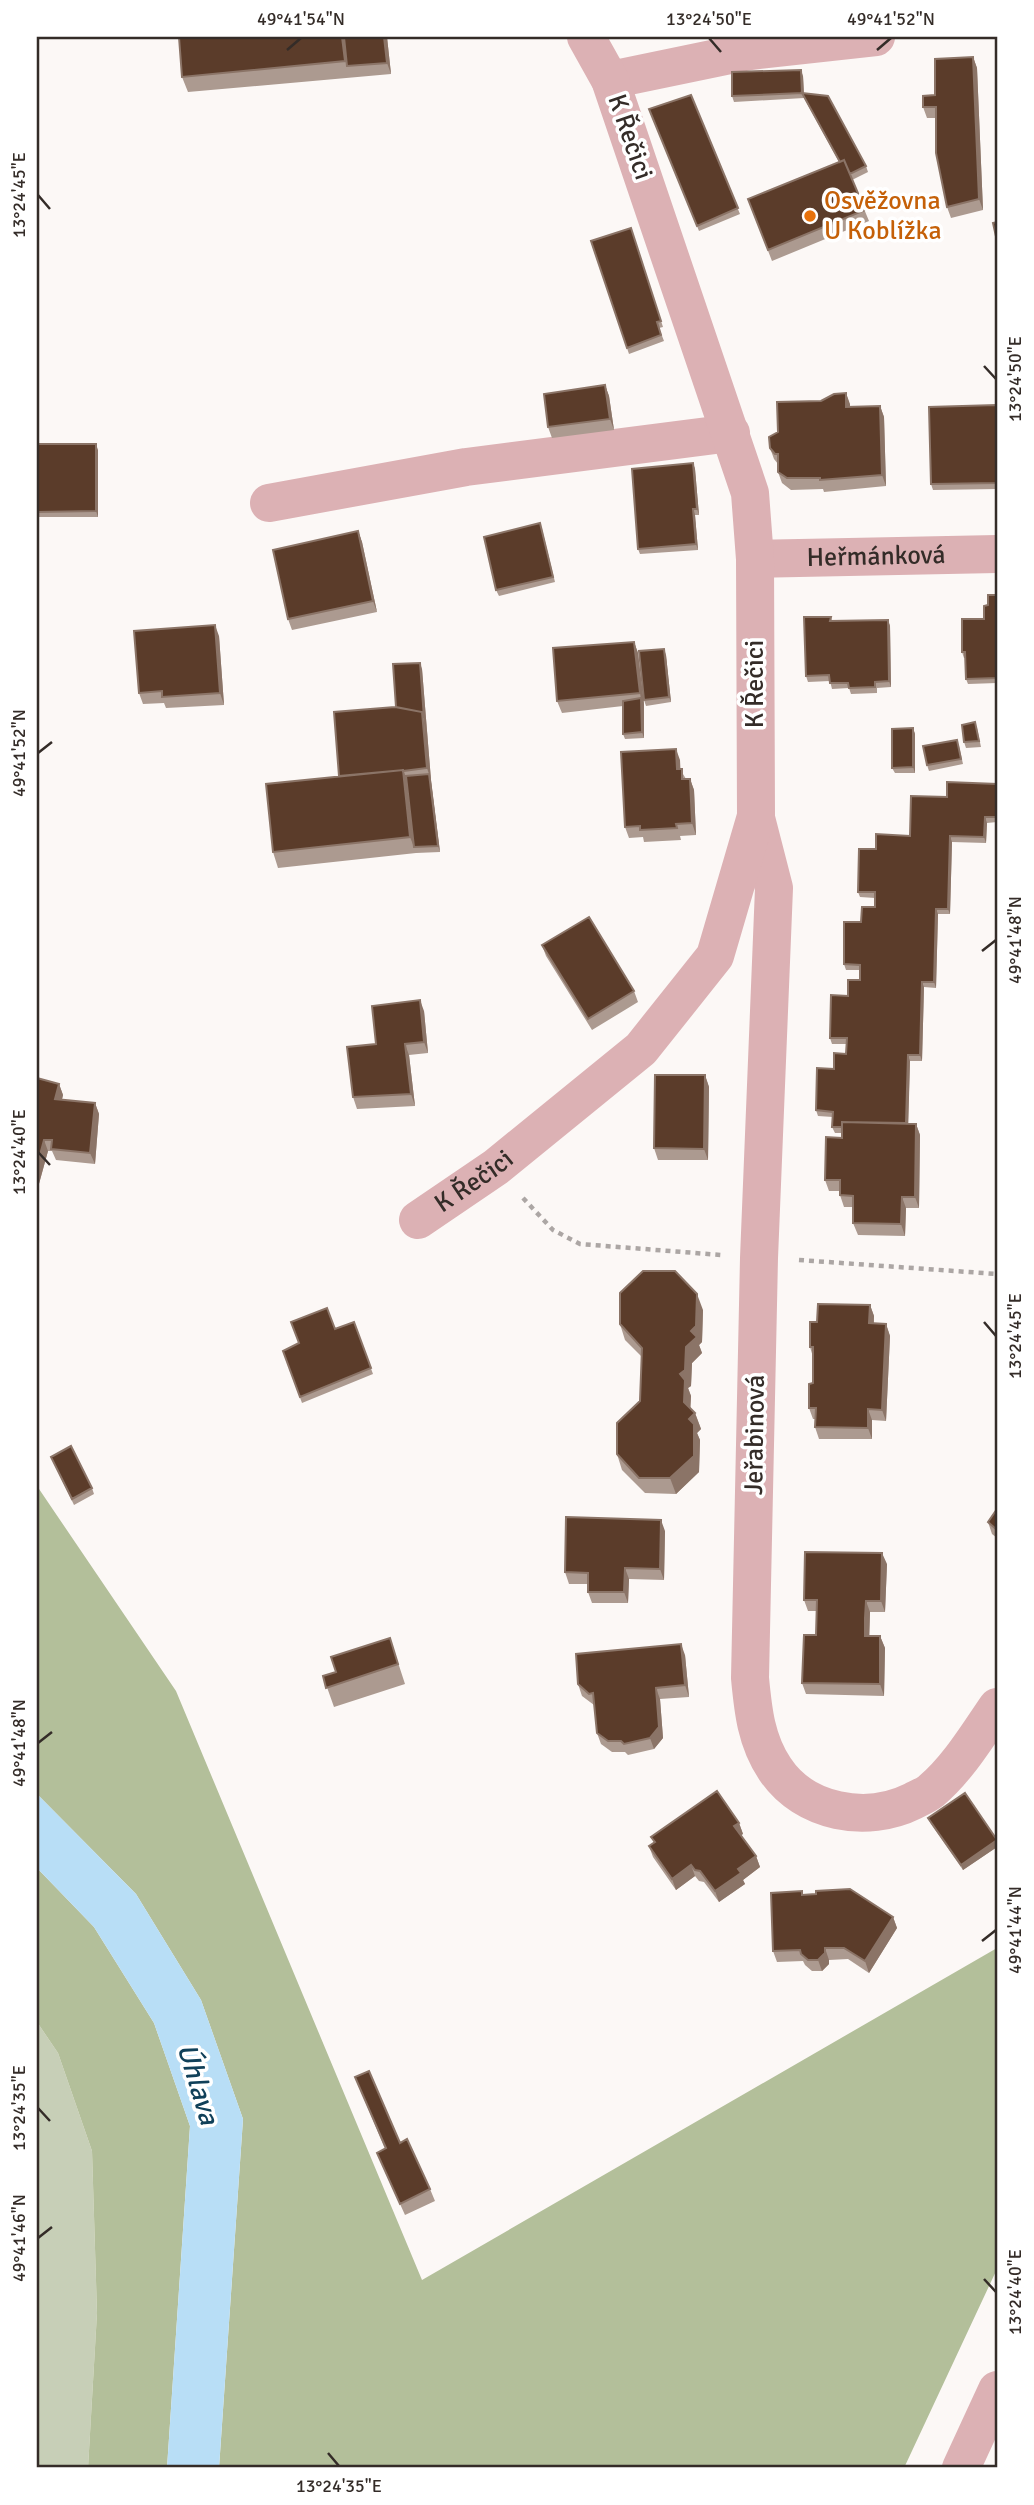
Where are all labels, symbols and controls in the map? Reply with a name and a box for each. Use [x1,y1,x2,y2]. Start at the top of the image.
text: 49°41'54"N [257,8,345,30]
text: 13°24'50"E [666,8,752,30]
text: 49°41'52"N [847,8,935,30]
street label: K Řečici [600,90,660,184]
text: 13°24'45"E [8,152,30,238]
place label: Osvěžovna U Koblížka [824,185,942,247]
marker: Osvěžovna U Koblížka [802,208,818,224]
text: 13°24'50"E [1004,336,1026,422]
street label: Heřmánková [806,539,946,574]
street label: K Řečici [739,640,771,728]
text: 49°41'52"N [8,709,30,797]
text: 49°41'48"N [1004,896,1026,984]
text: 13°24'40"E [8,1109,30,1195]
street label: K Řečici [429,1143,520,1220]
text: 13°24'45"E [1004,1293,1026,1379]
street label: Jeřabinová [738,1375,772,1495]
text: 49°41'48"N [8,1699,30,1787]
text: 49°41'44"N [1004,1886,1026,1974]
water label: Úhlava [170,2039,227,2129]
text: 13°24'35"E [8,2065,30,2151]
text: 49°41'46"N [8,2194,30,2282]
text: 13°24'40"E [1004,2249,1026,2335]
text: 13°24'35"E [296,2475,382,2497]

